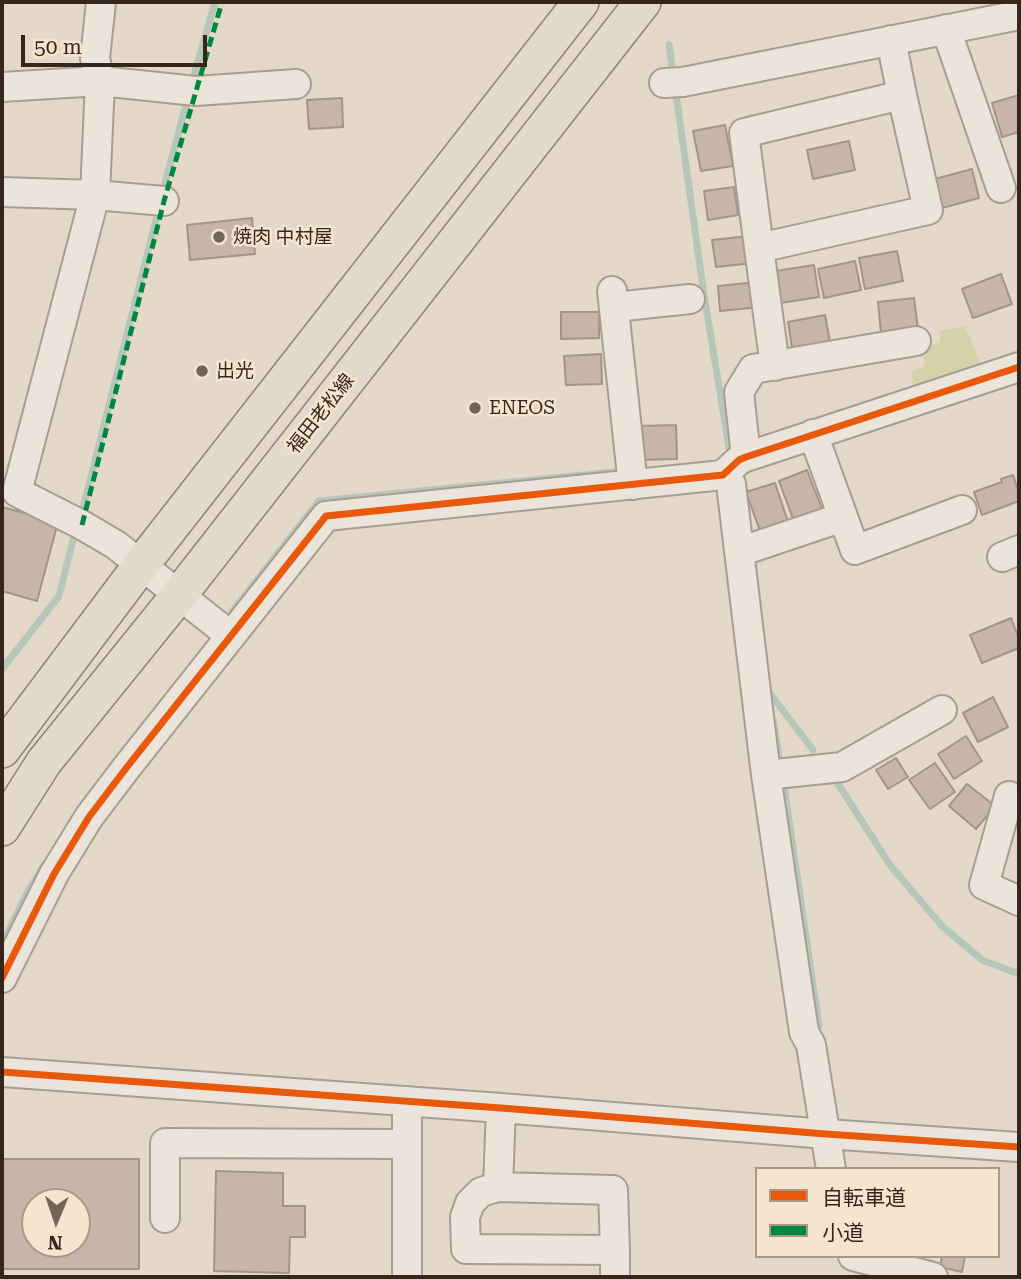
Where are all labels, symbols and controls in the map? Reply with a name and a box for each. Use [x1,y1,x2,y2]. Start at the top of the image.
scale bar [24,21,210,65]
text: 50 m [34,35,82,59]
place label: 焼肉 中村屋 [233,226,333,248]
marker: 焼肉 中村屋 [211,229,227,245]
place label: 出光 [216,360,254,382]
marker: 出光 [194,363,210,379]
street label: 福田老松線 [283,370,359,458]
place label: ENEOS [489,397,555,419]
marker: ENEOS [467,400,483,416]
legend [755,1167,1000,1258]
text: 自転車道 [822,1186,906,1210]
north arrow [21,1188,91,1258]
text: 小道 [822,1221,864,1245]
text: N [48,1231,63,1254]

